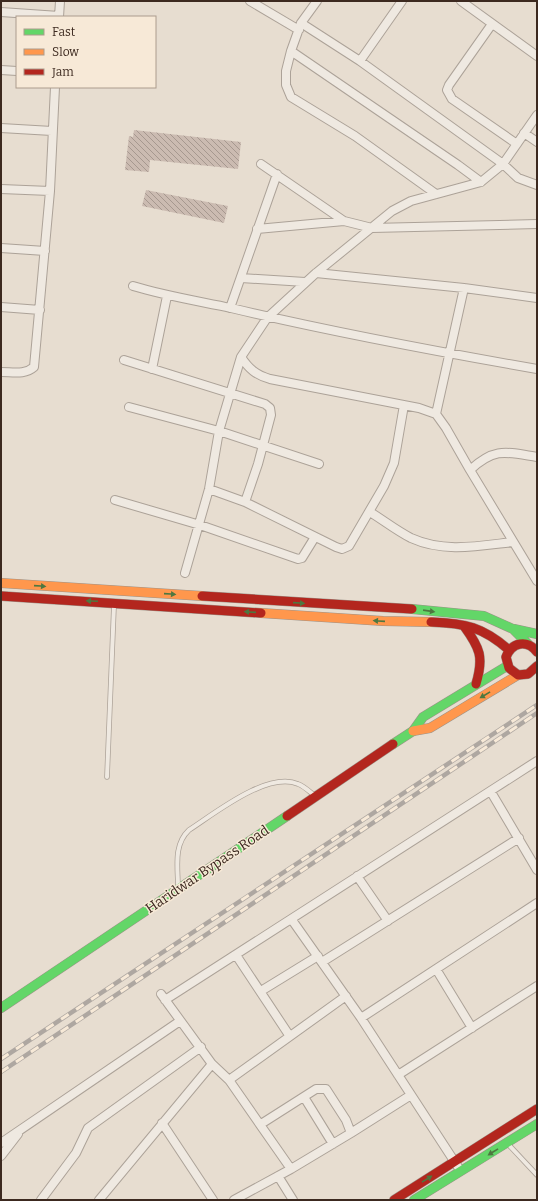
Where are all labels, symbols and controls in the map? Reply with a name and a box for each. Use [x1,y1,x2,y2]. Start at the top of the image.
legend [16,16,156,88]
text: Fast [52,25,76,39]
text: Slow [52,45,79,59]
text: Jam [51,65,74,79]
one-way arrow [34,582,46,589]
one-way arrow [164,591,176,598]
one-way arrow [86,598,98,605]
one-way arrow [293,599,305,606]
one-way arrow [244,608,256,615]
one-way arrow [423,608,435,614]
one-way arrow [373,618,385,625]
one-way arrow [480,691,490,699]
street label: Haridwar Bypass Road [142,822,272,917]
one-way arrow [487,1149,499,1156]
one-way arrow [421,1176,433,1183]

